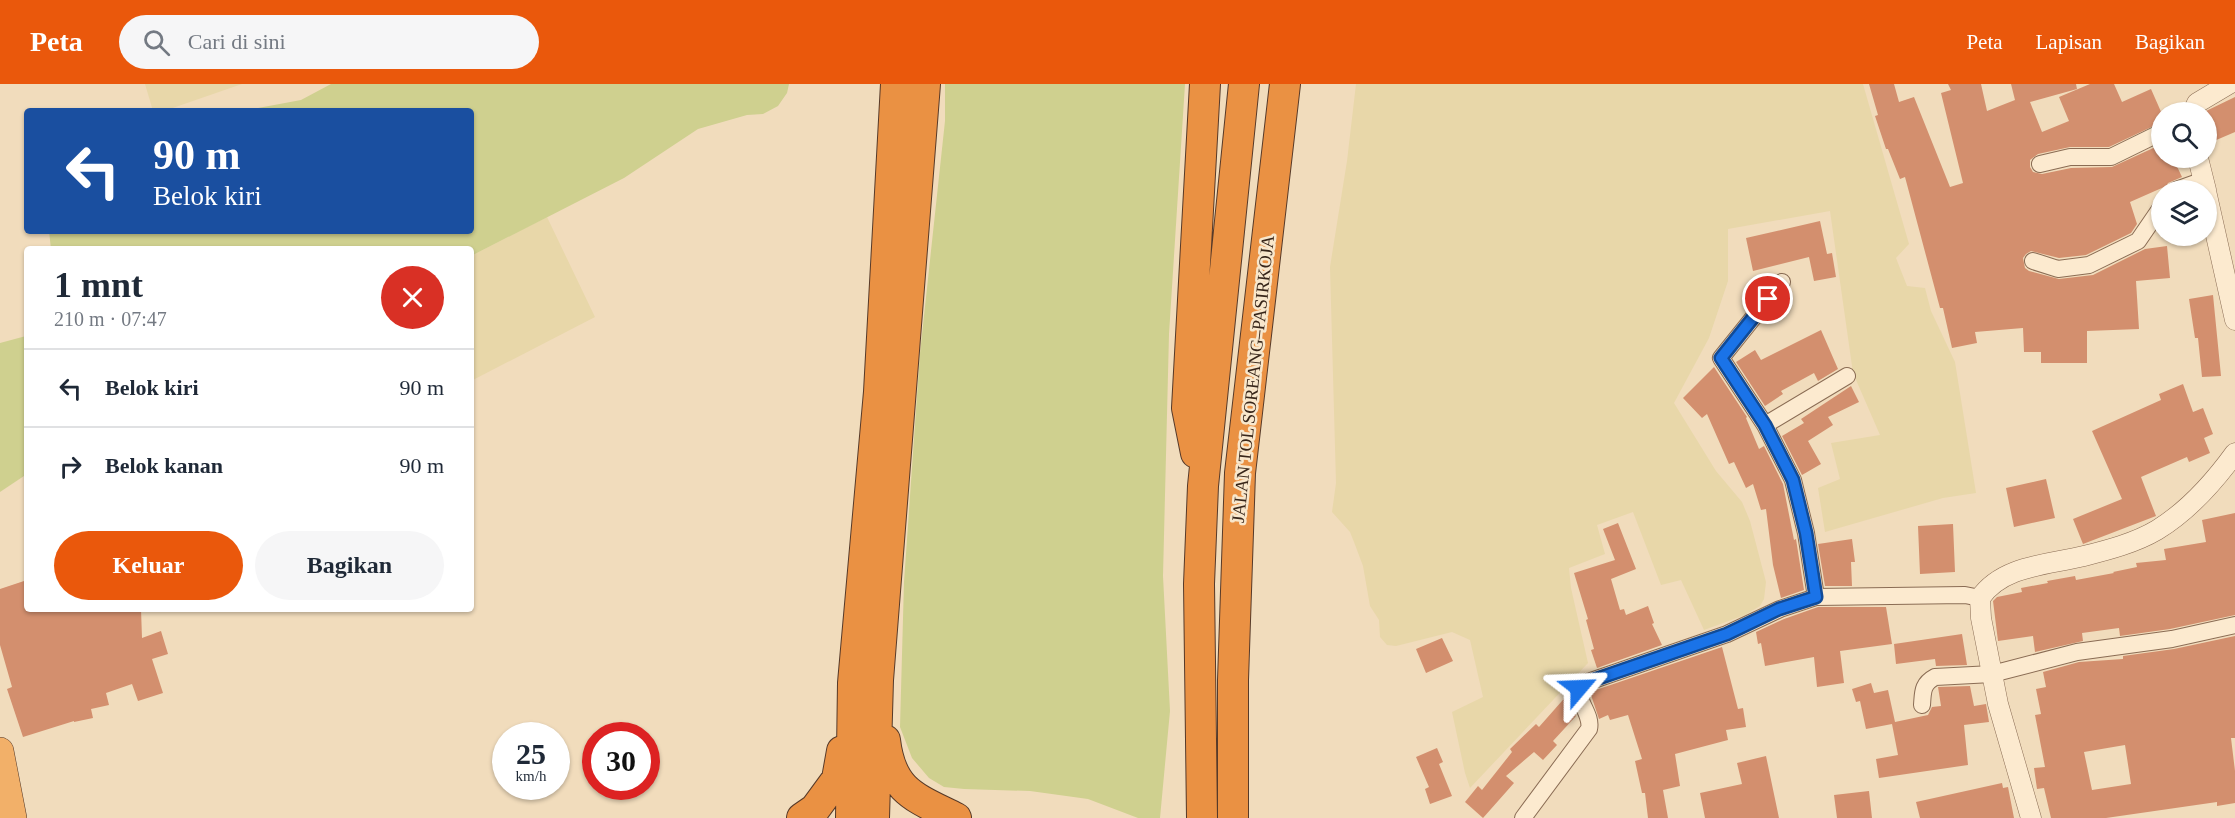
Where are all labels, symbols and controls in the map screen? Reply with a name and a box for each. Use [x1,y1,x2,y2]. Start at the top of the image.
search box [119,15,539,69]
text: Peta [30,26,83,57]
icon: search [140,26,173,59]
text: Cari di sini [188,29,286,54]
text: Peta [1966,30,2003,54]
text: Lapisan [2036,30,2102,54]
text: Bagikan [2135,30,2205,54]
map controls [2151,102,2217,246]
button: search [2151,102,2217,168]
icon: left [54,132,132,210]
text: 90 m [153,132,241,178]
button: layers [2151,180,2217,246]
text: Belok kiri [153,181,262,211]
street label: JALAN TOL SOREANG–PASIRKOJA [1228,234,1278,524]
text: 1 mnt [54,265,143,305]
button: close [381,266,444,329]
pin [1742,273,1793,324]
icon: arrive [1751,282,1784,315]
text: 210 m · 07:47 [54,308,167,330]
icon: left [54,372,87,405]
text: Belok kiri [105,375,199,400]
text: 90 m [399,375,444,400]
icon: right [54,450,87,483]
text: Belok kanan [105,453,223,478]
text: 90 m [399,453,444,478]
button: Keluar [54,531,243,600]
button: Bagikan [255,531,444,600]
position arrow [1547,656,1611,720]
speed limit sign: 30 [582,722,660,800]
text: 25 [516,737,546,770]
text: km/h [516,768,546,784]

